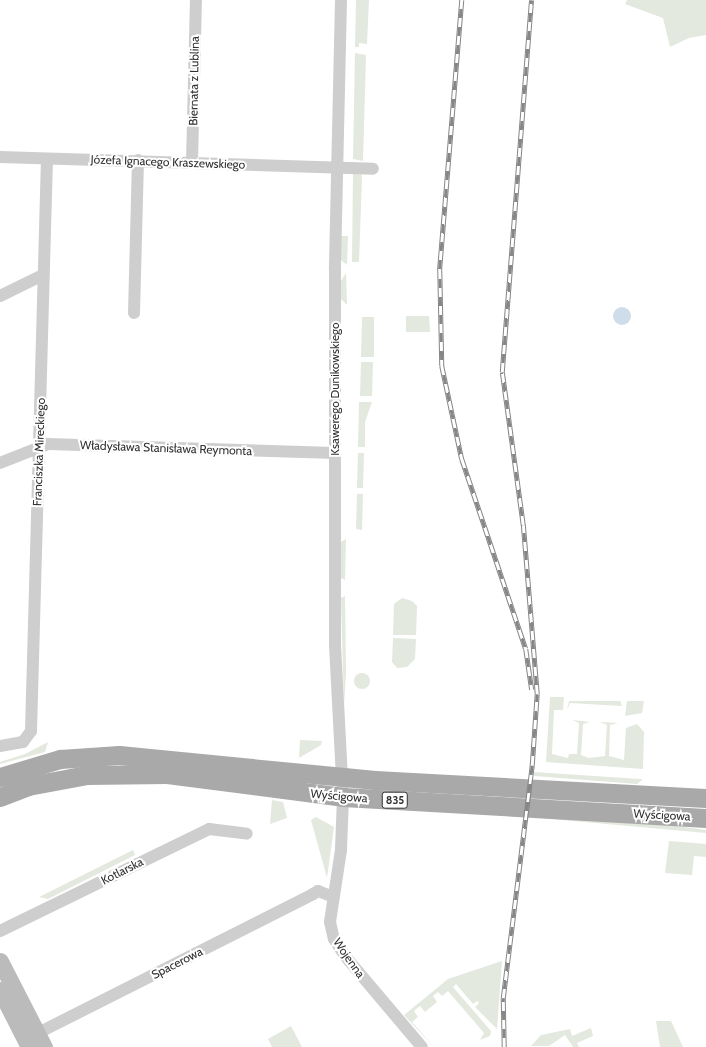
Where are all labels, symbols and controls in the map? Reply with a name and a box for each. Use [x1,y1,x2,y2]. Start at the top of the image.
street label: Biernata z Lublina [186,36,202,126]
street label: Józefa Ignacego Kraszewskiego [90,152,246,172]
street label: Ksawerego Dunikowskiego [328,322,342,456]
street label: Franciszka Mireckiego [30,398,48,506]
street label: Władysława Stanisława Reymonta [80,438,252,458]
street label: Wyścigowa [310,786,368,806]
road number: 835 [381,791,409,809]
street label: Wyścigowa [633,806,691,824]
street label: Kotlarska [99,854,145,888]
street label: Wojenna [330,935,368,981]
street label: Spacerowa [149,944,205,982]

